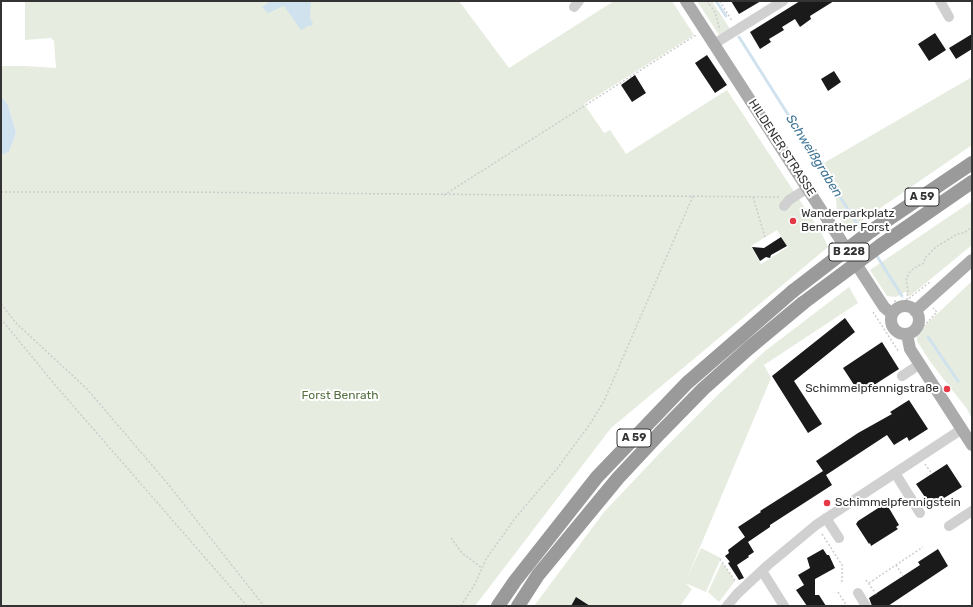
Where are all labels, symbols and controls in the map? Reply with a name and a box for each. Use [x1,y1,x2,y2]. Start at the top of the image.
street label: HILDENER STRASSE [745,97,819,199]
water label: Schweißgraben [782,112,846,200]
road number: A 59 [905,188,939,206]
place label: Wanderparkplatz Benrather Forst [801,207,895,235]
marker: Wanderparkplatz Benrather Forst [788,216,798,226]
road number: B 228 [829,243,869,261]
place label: Schimmelpfennigstraße [805,382,939,396]
marker: Schimmelpfennigstraße [942,384,952,394]
park label: Forst Benrath [301,389,379,403]
road number: A 59 [617,429,651,447]
place label: Schimmelpfennigstein [835,496,961,510]
marker: Schimmelpfennigstein [822,498,832,508]

